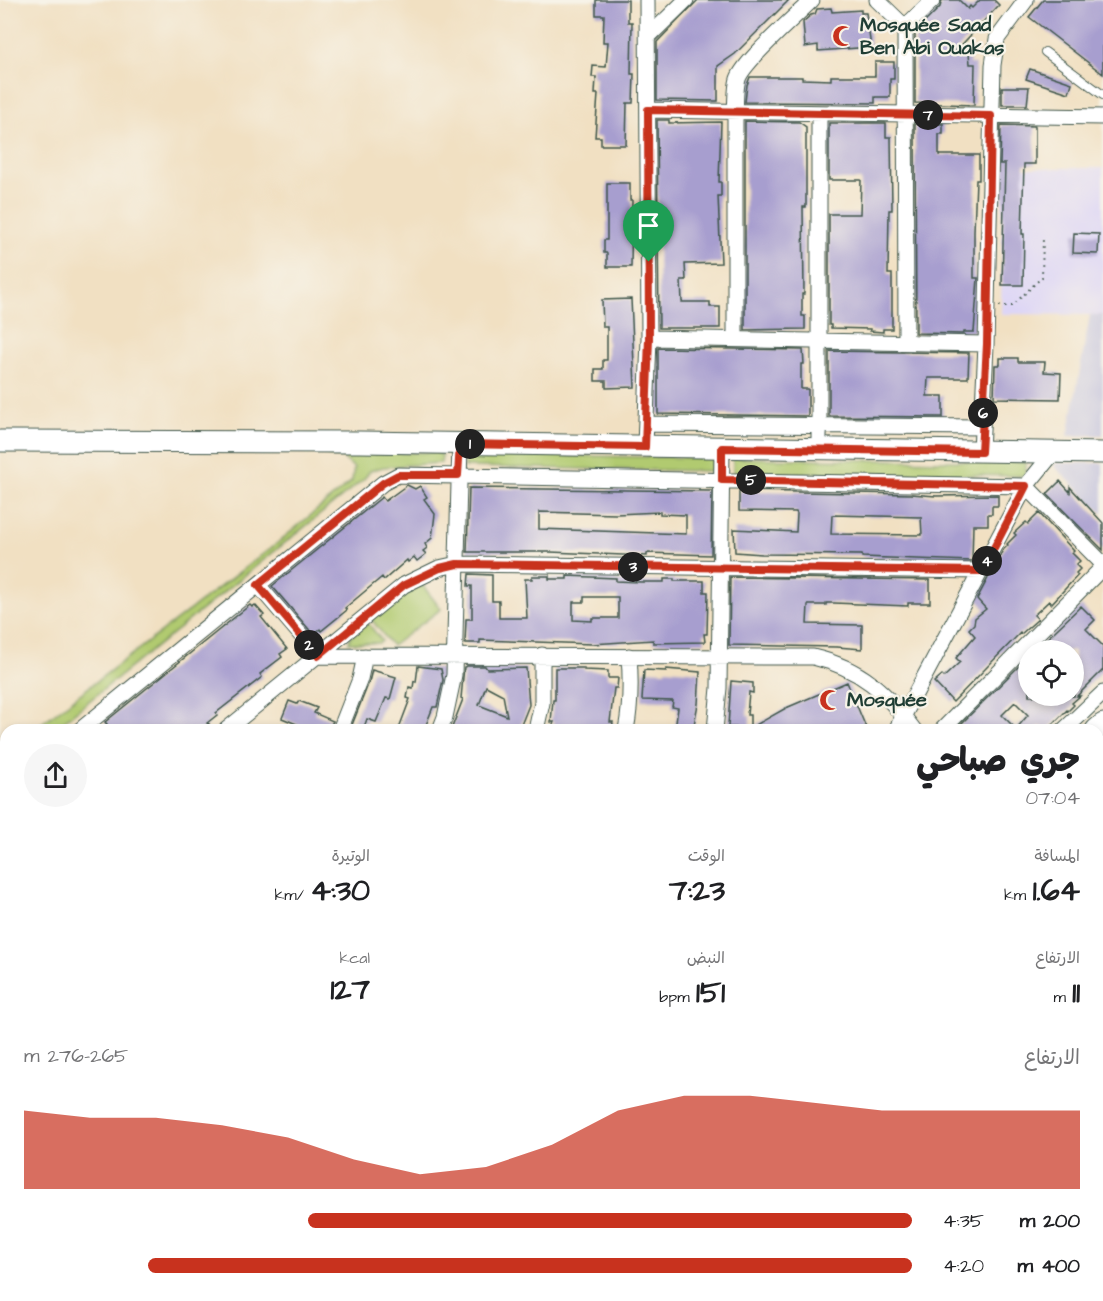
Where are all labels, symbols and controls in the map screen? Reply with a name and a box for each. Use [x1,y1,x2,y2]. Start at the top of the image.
place label: Mosquée Saad Ben Abi Ouakas [860,11,1004,62]
mosque icon: Mosquée Saad Ben Abi Ouakas [831,24,855,48]
pin: 7 [913,100,943,130]
text: 7 [923,104,933,126]
pin [623,200,674,262]
icon: arrive [632,209,665,242]
pin: 6 [968,398,998,428]
text: 6 [978,402,988,424]
pin: 1 [455,429,485,459]
text: 1 [469,433,471,455]
pin: 5 [736,465,766,495]
text: 5 [745,469,757,491]
pin: 4 [972,546,1002,576]
text: 4 [982,550,992,572]
pin: 3 [618,552,648,582]
text: 3 [629,556,637,578]
pin: 2 [294,630,324,660]
text: 2 [304,634,314,656]
map controls [1018,640,1084,706]
button: locate [1018,640,1084,706]
place label: Mosquée [847,686,927,714]
mosque icon: Mosquée [818,688,842,712]
text: جري صباحي [916,738,1080,784]
button: share [24,744,87,807]
text: 07:04 [1026,784,1080,812]
text: الوتيرة [331,845,370,867]
text: الوقت [688,845,725,867]
text: المسافة [1034,845,1080,867]
text: 4:30 [310,870,370,912]
text: 7:23 [669,870,725,912]
text: 1.64 [1033,870,1080,912]
text: /km [274,884,310,906]
text: km [1004,884,1033,906]
text: kcal [339,947,370,969]
text: النبض [687,947,725,969]
text: الارتفاع [1035,947,1080,969]
text: 127 [331,969,370,1011]
text: 151 [696,972,725,1014]
text: 11 [1072,972,1080,1014]
text: bpm [659,986,696,1008]
text: m [1053,986,1072,1008]
text: 265–276 m [24,1042,128,1070]
text: الارتفاع [1024,1044,1080,1072]
text: 4:35 [943,1207,984,1235]
text: 200 m [1020,1207,1080,1235]
text: 4:20 [943,1252,984,1280]
text: 400 m [1018,1252,1080,1280]

